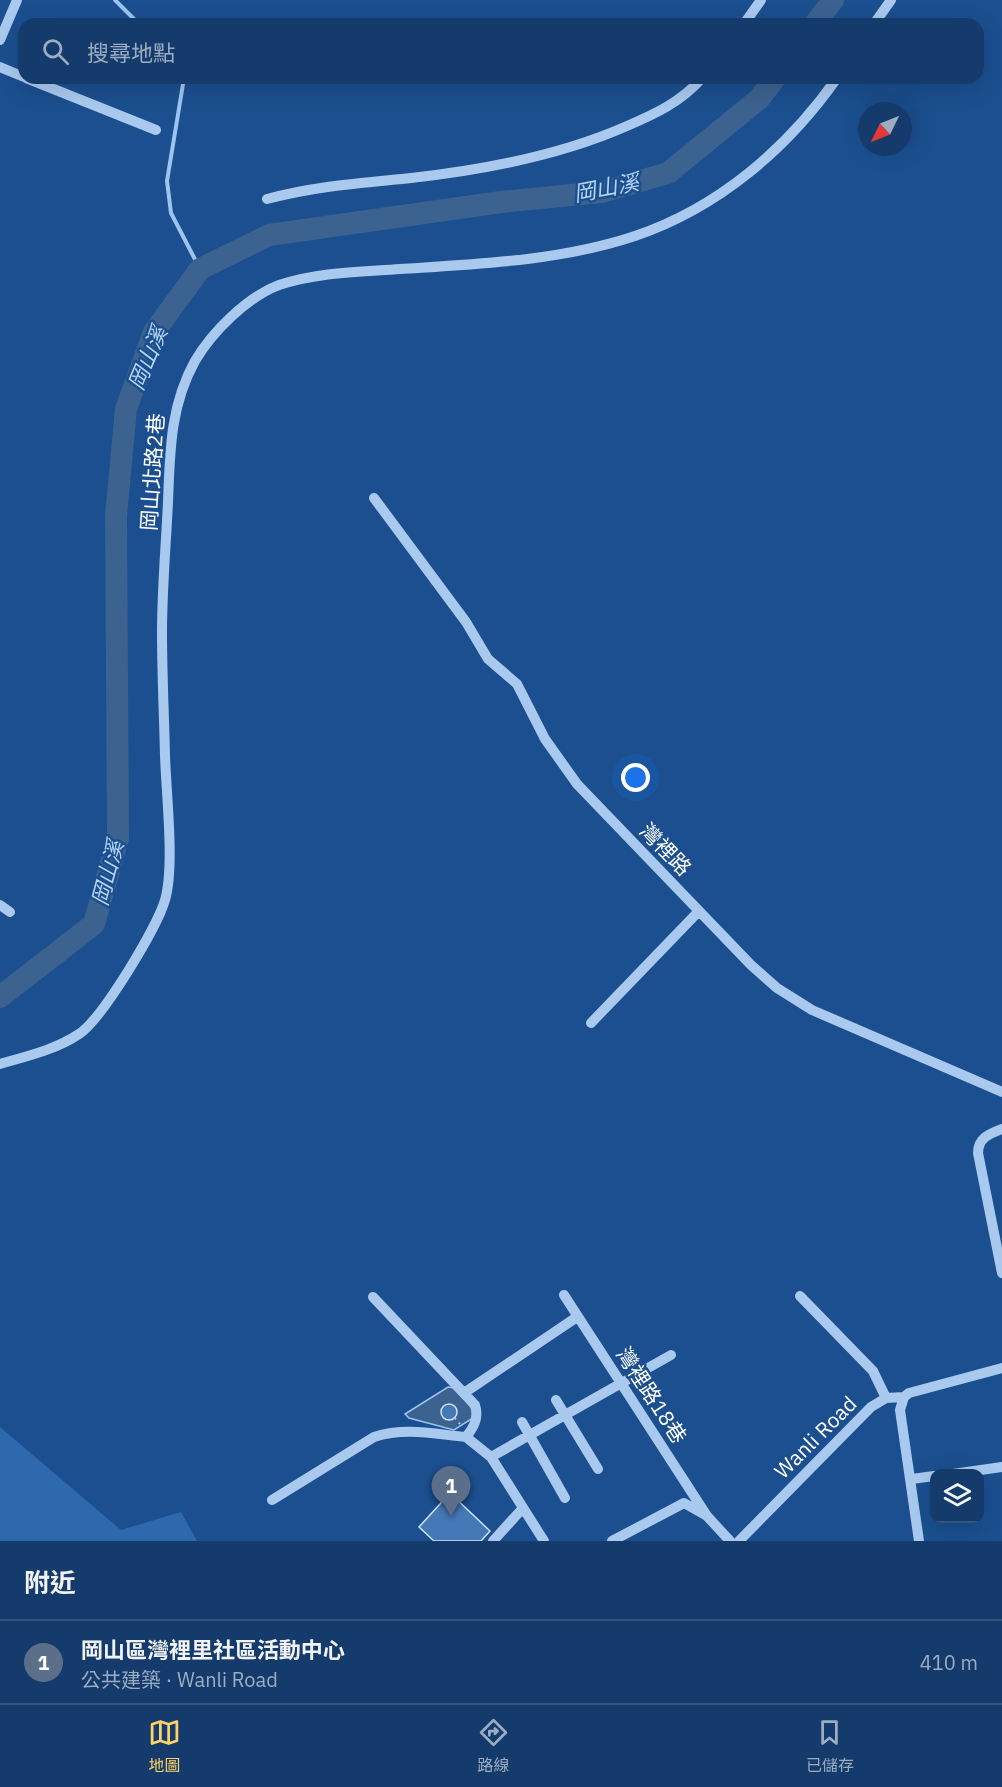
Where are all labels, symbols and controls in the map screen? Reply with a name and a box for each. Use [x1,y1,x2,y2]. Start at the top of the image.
search box [18,18,984,84]
icon: search [39,35,72,68]
text: 搜尋地點 [87,38,175,67]
north arrow [858,102,912,156]
water label: 岡山溪 [571,166,644,208]
water label: 岡山溪 [121,319,174,394]
street label: 岡山北路2巷 [134,412,170,532]
your location [621,763,650,792]
street label: 灣裡路 [634,817,698,881]
water label: 岡山溪 [84,834,130,909]
street label: 灣裡路18巷 [611,1342,693,1448]
street label: Wanli Road [768,1390,862,1484]
pin: 1 [432,1466,470,1516]
map controls [930,1469,984,1523]
button: layers [930,1469,984,1523]
text: 附近 [24,1565,76,1599]
text: 岡山區灣裡里社區活動中心 [81,1635,345,1664]
text: 1 [38,1649,50,1676]
text: 410 m [920,1649,978,1676]
text: 公共建築 · Wanli Road [81,1666,278,1693]
tab: 地圖 [148,1716,181,1776]
tab: 路線 [477,1716,510,1776]
tab: 已儲存 [806,1716,854,1776]

